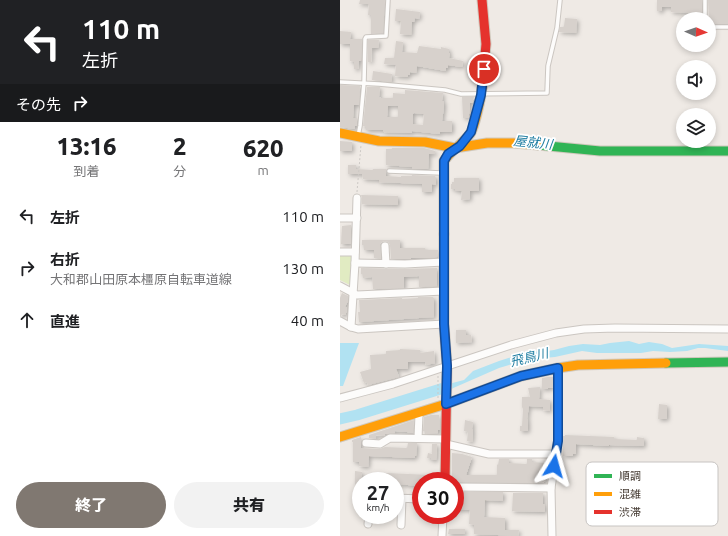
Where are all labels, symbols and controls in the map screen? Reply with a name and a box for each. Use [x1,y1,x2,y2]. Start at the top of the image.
north arrow [676,12,716,52]
map controls [676,12,716,148]
text: 110 m [82,13,160,44]
icon: left [16,16,68,68]
text: 左折 [82,50,118,70]
pin [467,52,501,86]
icon: arrive [473,58,495,80]
button: sound [676,60,716,100]
icon: right [69,92,91,114]
text: その先 [16,96,61,113]
button: layers [676,108,716,148]
text: 13:16 [56,133,117,160]
text: 2 [173,133,186,160]
water label: 屋就川 [513,133,555,151]
text: 620 [243,135,284,162]
text: m [258,163,269,177]
text: 到着 [73,164,99,178]
text: 分 [173,164,186,178]
icon: left [16,205,38,227]
text: 110 m [282,208,324,225]
text: 左折 [50,209,80,226]
text: 右折 [50,251,80,268]
icon: right [16,257,38,279]
text: 130 m [282,260,324,277]
text: 大和郡山田原本橿原自転車道線 [50,272,232,286]
icon: ahead [16,309,38,331]
text: 40 m [291,312,324,329]
text: 直進 [50,313,80,330]
water label: 飛鳥川 [508,345,552,369]
position arrow [533,445,575,487]
legend [586,462,718,526]
text: 順調 [619,470,641,482]
speed limit sign: 30 [412,472,464,524]
text: 27 [367,481,389,504]
button: 終了 [16,482,166,528]
button: 共有 [174,482,324,528]
text: 混雑 [619,488,641,500]
text: km/h [366,502,390,513]
text: 渋滞 [619,506,641,518]

